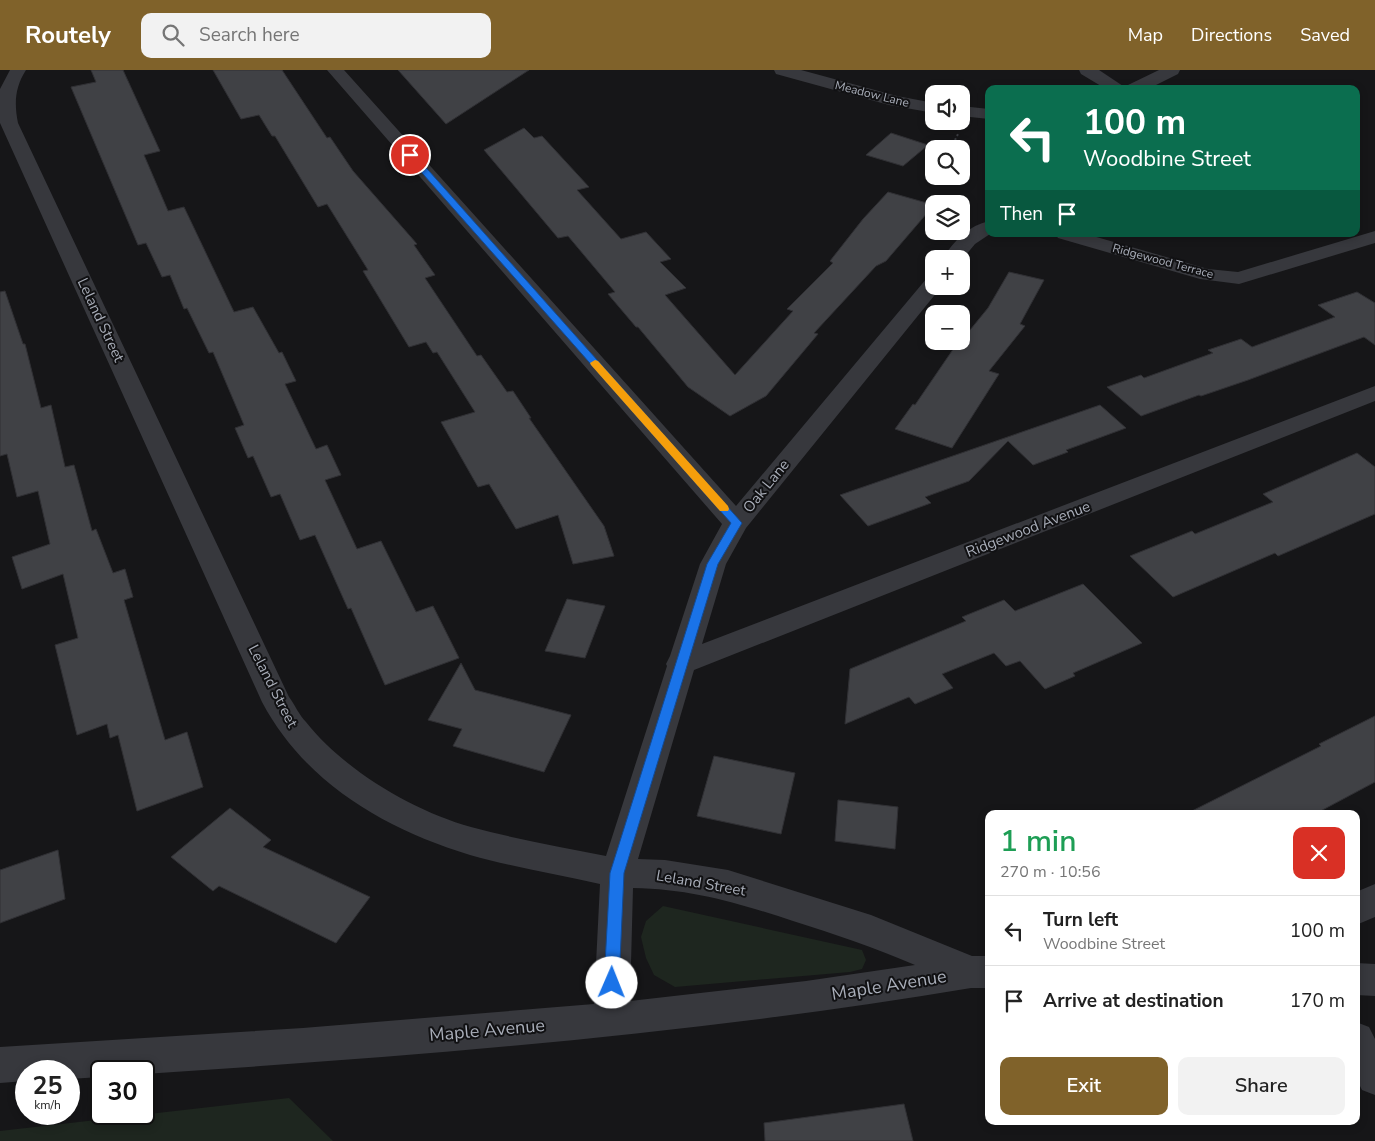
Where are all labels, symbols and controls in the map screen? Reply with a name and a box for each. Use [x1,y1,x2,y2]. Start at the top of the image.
search box [141,13,491,58]
text: Routely [25,19,111,51]
icon: search [159,21,187,49]
text: Search here [199,22,300,48]
text: Map [1128,23,1163,47]
text: Directions [1191,23,1272,47]
text: Saved [1300,23,1350,47]
street label: Meadow Lane [833,77,911,111]
map controls [925,85,970,350]
button: sound [925,85,970,130]
text: 100 m [1083,99,1186,146]
icon: left [1000,105,1065,170]
pin [389,134,431,176]
button: search [925,140,970,185]
icon: arrive [396,141,424,169]
text: Woodbine Street [1083,144,1251,174]
button: layers [925,195,970,240]
icon: arrive [1053,200,1081,228]
text: Then [1000,201,1043,227]
street label: Ridgewood Terrace [1111,240,1215,282]
button: + [925,250,970,295]
street label: Leland Street [73,275,129,366]
button: − [925,305,970,350]
street label: Oak Lane [738,455,794,517]
street label: Ridgewood Avenue [963,496,1093,562]
street label: Leland Street [244,641,303,732]
text: 1 min [1000,821,1076,862]
button: close [1293,827,1345,879]
text: 270 m · 10:56 [1000,861,1101,883]
street label: Leland Street [655,865,748,901]
text: Turn left [1043,907,1118,933]
icon: left [1000,917,1028,945]
text: 100 m [1290,918,1345,944]
text: Woodbine Street [1043,933,1165,955]
position arrow [585,956,637,1008]
street label: Maple Avenue [830,964,948,1006]
icon: arrive [1000,987,1028,1015]
text: Arrive at destination [1043,988,1224,1014]
text: 170 m [1290,988,1345,1014]
street label: Maple Avenue [428,1013,546,1047]
button: Exit [1000,1057,1168,1115]
button: Share [1178,1057,1345,1115]
speed limit sign: 30 [90,1060,155,1125]
text: 25 [32,1069,63,1103]
text: km/h [34,1097,61,1113]

